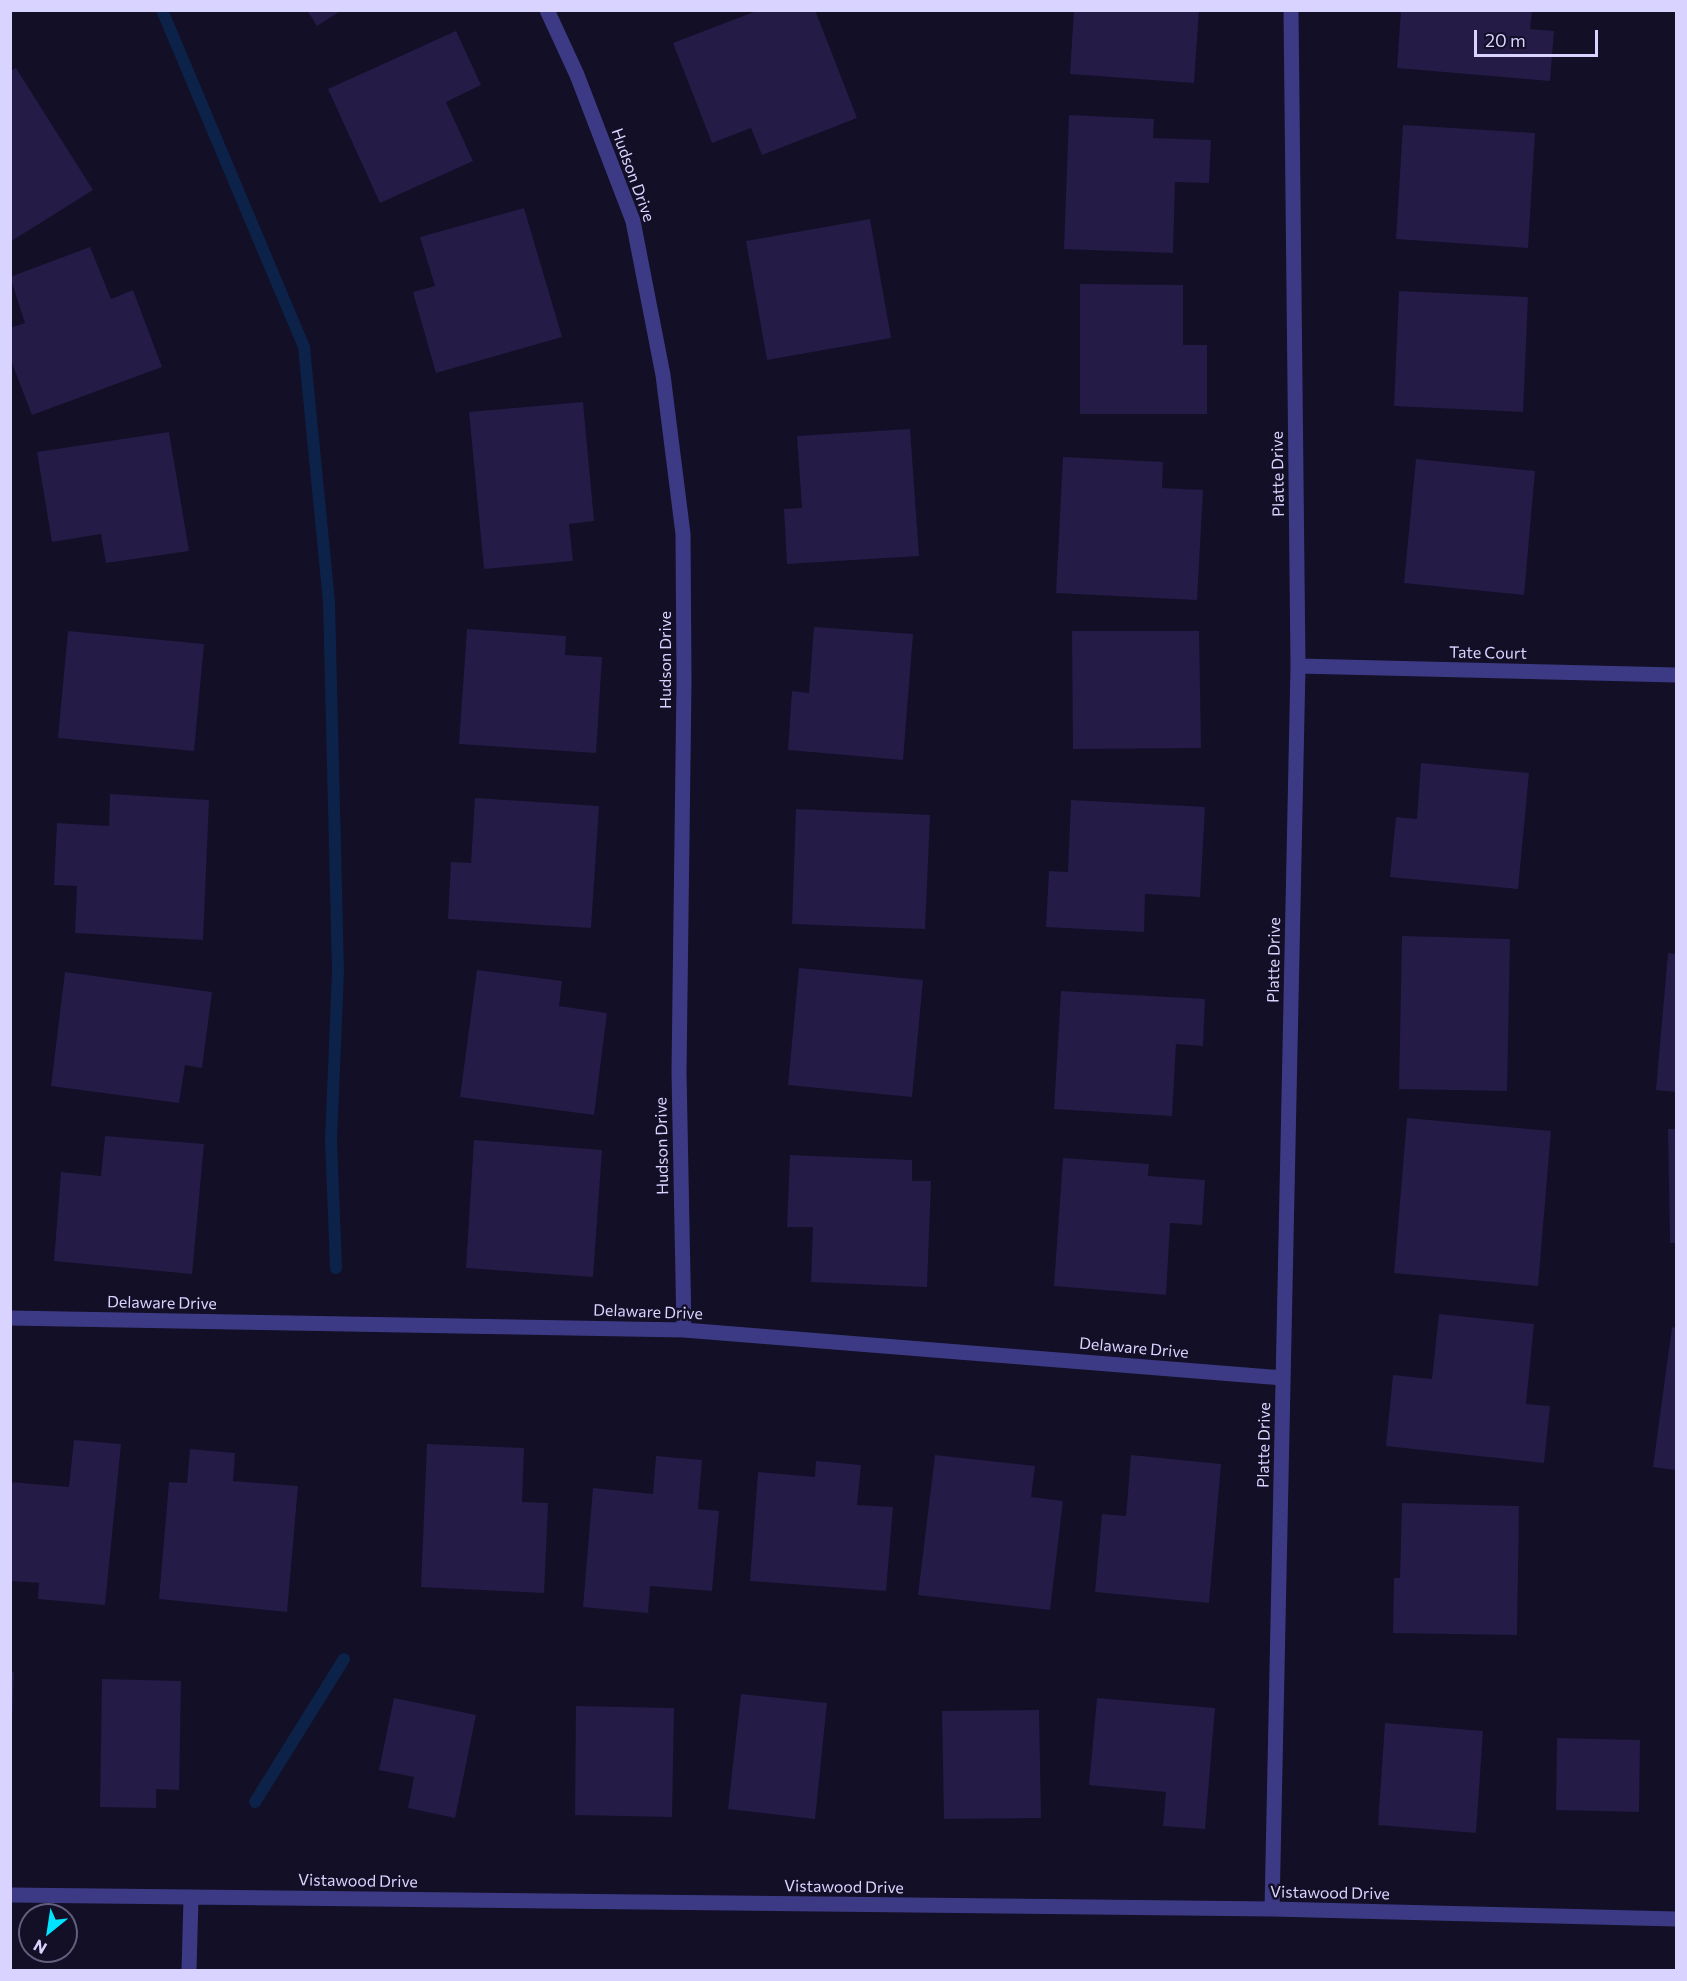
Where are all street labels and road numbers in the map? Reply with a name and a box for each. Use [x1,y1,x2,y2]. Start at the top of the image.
street label: Hudson Drive [607,126,659,224]
street label: Platte Drive [1268,431,1288,517]
street label: Hudson Drive [656,611,676,709]
street label: Tate Court [1449,643,1527,663]
street label: Platte Drive [1264,917,1284,1003]
street label: Hudson Drive [652,1097,672,1195]
street label: Delaware Drive [107,1292,217,1314]
street label: Delaware Drive [593,1300,703,1324]
street label: Delaware Drive [1078,1334,1190,1362]
street label: Platte Drive [1254,1402,1274,1488]
street label: Vistawood Drive [298,1870,418,1892]
street label: Vistawood Drive [784,1876,904,1898]
street label: Vistawood Drive [1270,1882,1390,1904]

